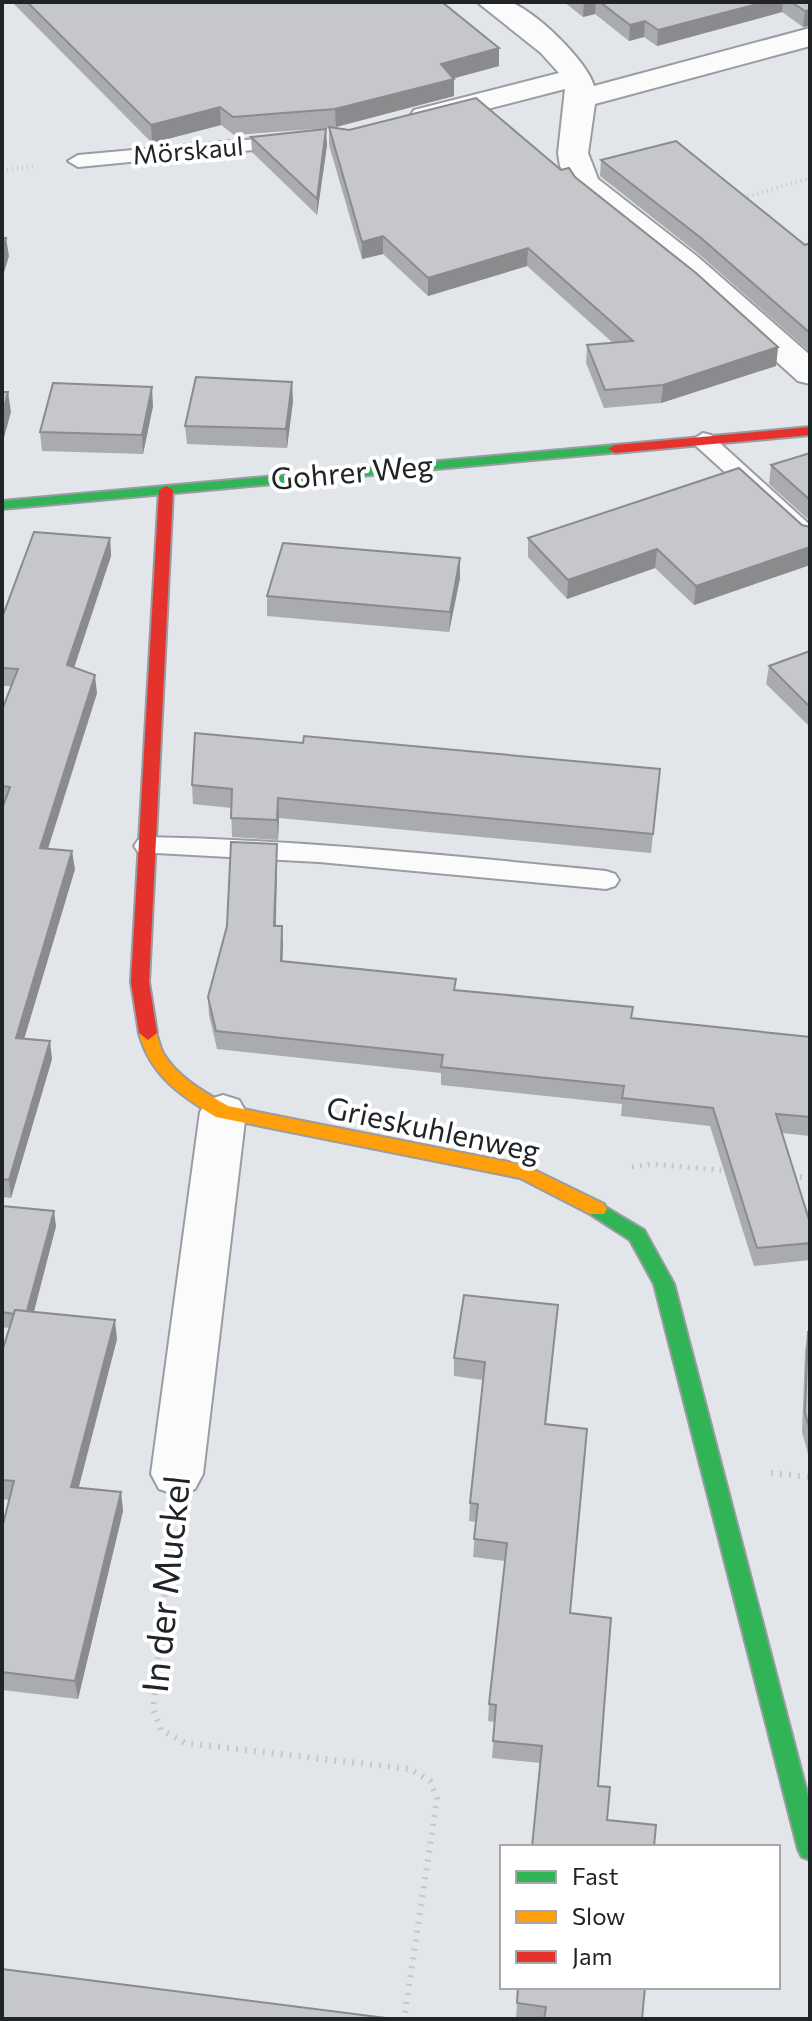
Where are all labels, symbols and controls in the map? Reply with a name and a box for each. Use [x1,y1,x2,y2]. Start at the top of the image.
street label: Mörskaul [131,129,244,170]
street label: Gohrer Weg [269,445,434,496]
street label: Grieskuhlenweg [323,1087,544,1168]
street label: In der Muckel [131,1473,197,1694]
legend [500,1845,780,1989]
text: Fast [572,1861,619,1890]
text: Slow [572,1901,625,1930]
text: Jam [572,1941,612,1970]

